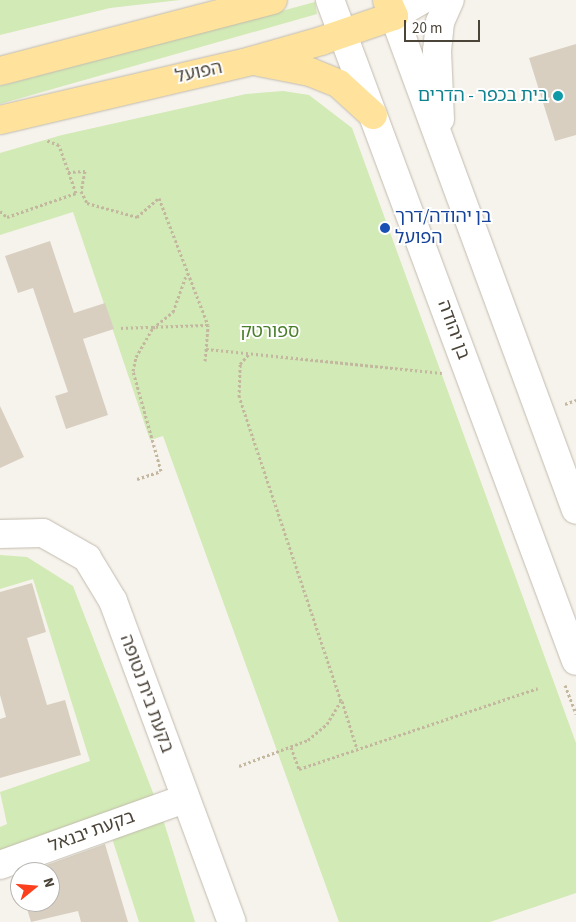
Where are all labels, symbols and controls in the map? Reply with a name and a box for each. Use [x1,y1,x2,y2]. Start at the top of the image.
scale bar [406,10,482,42]
text: 20 m [412,18,442,39]
street label: הפועל [173,57,225,89]
place label: בית בכפר - הדרים [418,85,548,107]
marker: בית בכפר - הדרים [552,90,564,102]
place label: בן יהודה/דרך הפועל [395,207,492,250]
marker: בן יהודה/דרך הפועל [379,222,391,234]
street label: בן יהודה [432,297,474,363]
park label: ספורטק [241,321,299,343]
street label: בקעת בית נטופה [115,632,177,756]
street label: בקעת יבנאל [46,806,138,858]
north arrow [10,862,60,912]
text: N [37,876,59,890]

